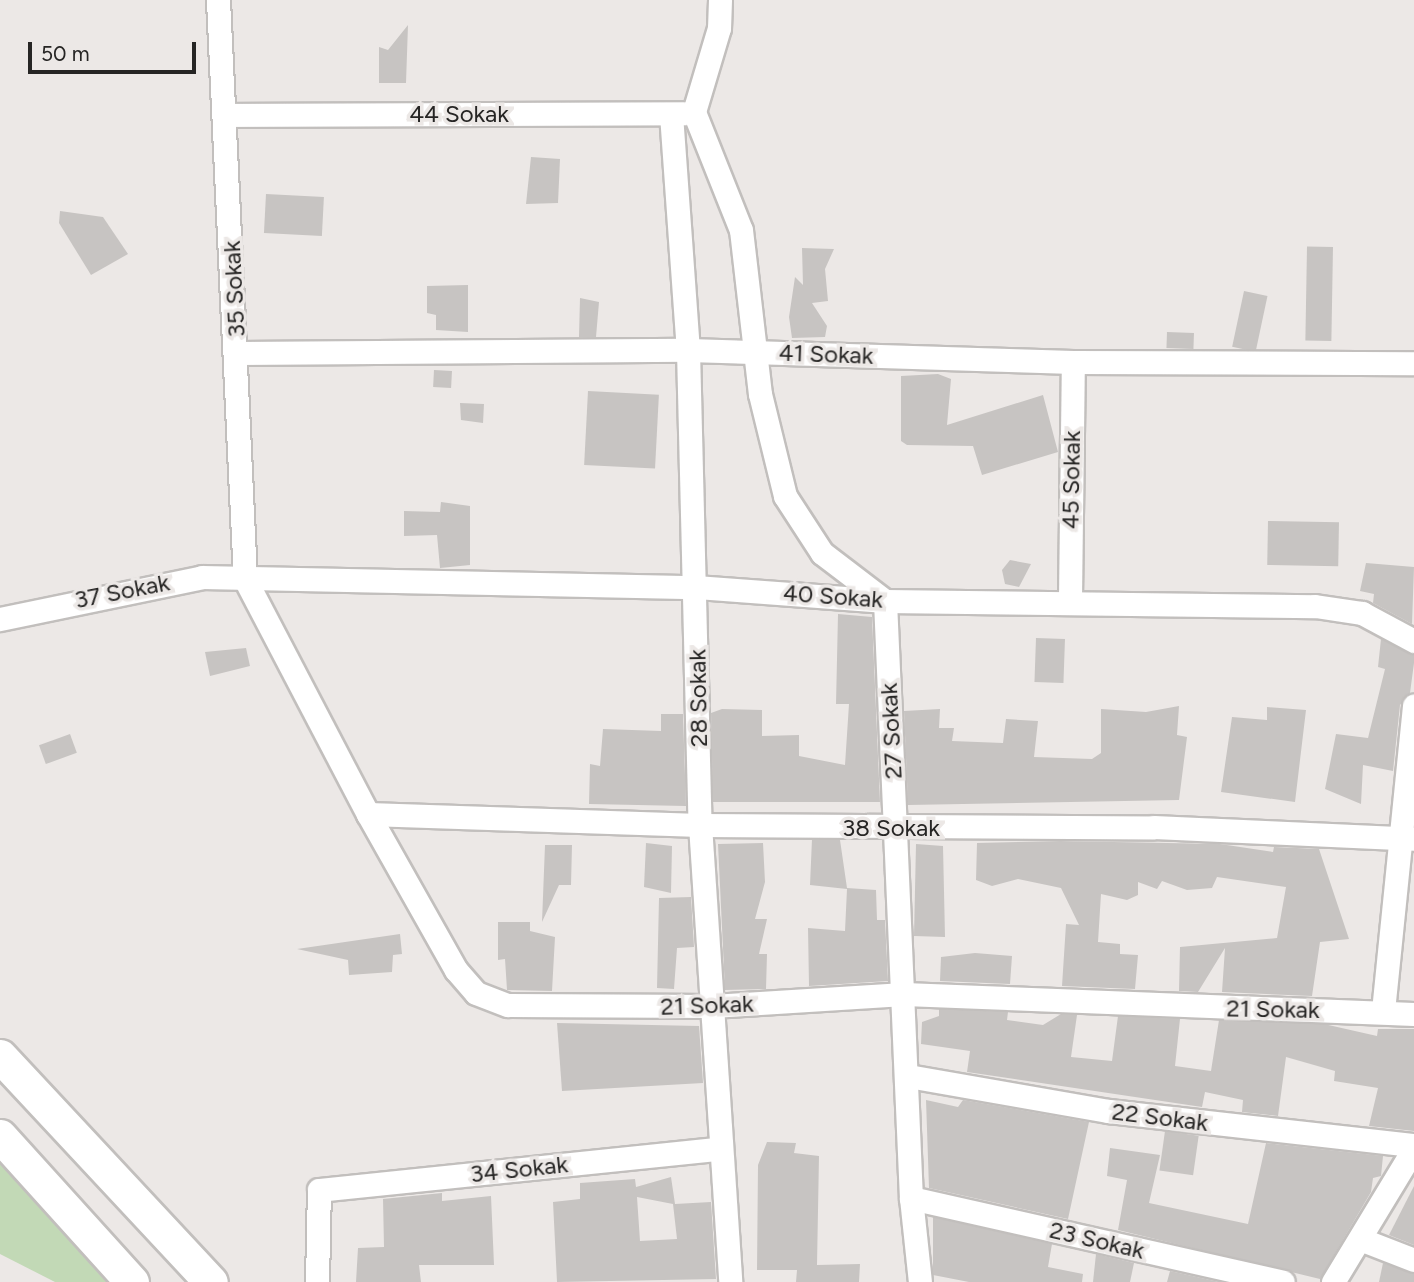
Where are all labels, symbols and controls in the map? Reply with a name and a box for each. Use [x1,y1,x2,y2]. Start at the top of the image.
scale bar [32,28,200,72]
text: 50 m [41,41,90,66]
street label: 44 Sokak [409,100,509,128]
street label: 35 Sokak [217,240,251,338]
street label: 41 Sokak [778,338,874,370]
street label: 45 Sokak [1056,430,1086,530]
street label: 37 Sokak [72,568,172,614]
street label: 40 Sokak [782,578,884,614]
street label: 28 Sokak [683,649,713,747]
street label: 27 Sokak [874,682,908,780]
street label: 38 Sokak [842,814,940,842]
street label: 21 Sokak [660,989,754,1021]
street label: 21 Sokak [1226,994,1320,1024]
street label: 22 Sokak [1110,1097,1210,1137]
street label: 34 Sokak [469,1150,569,1188]
street label: 23 Sokak [1047,1215,1147,1265]

